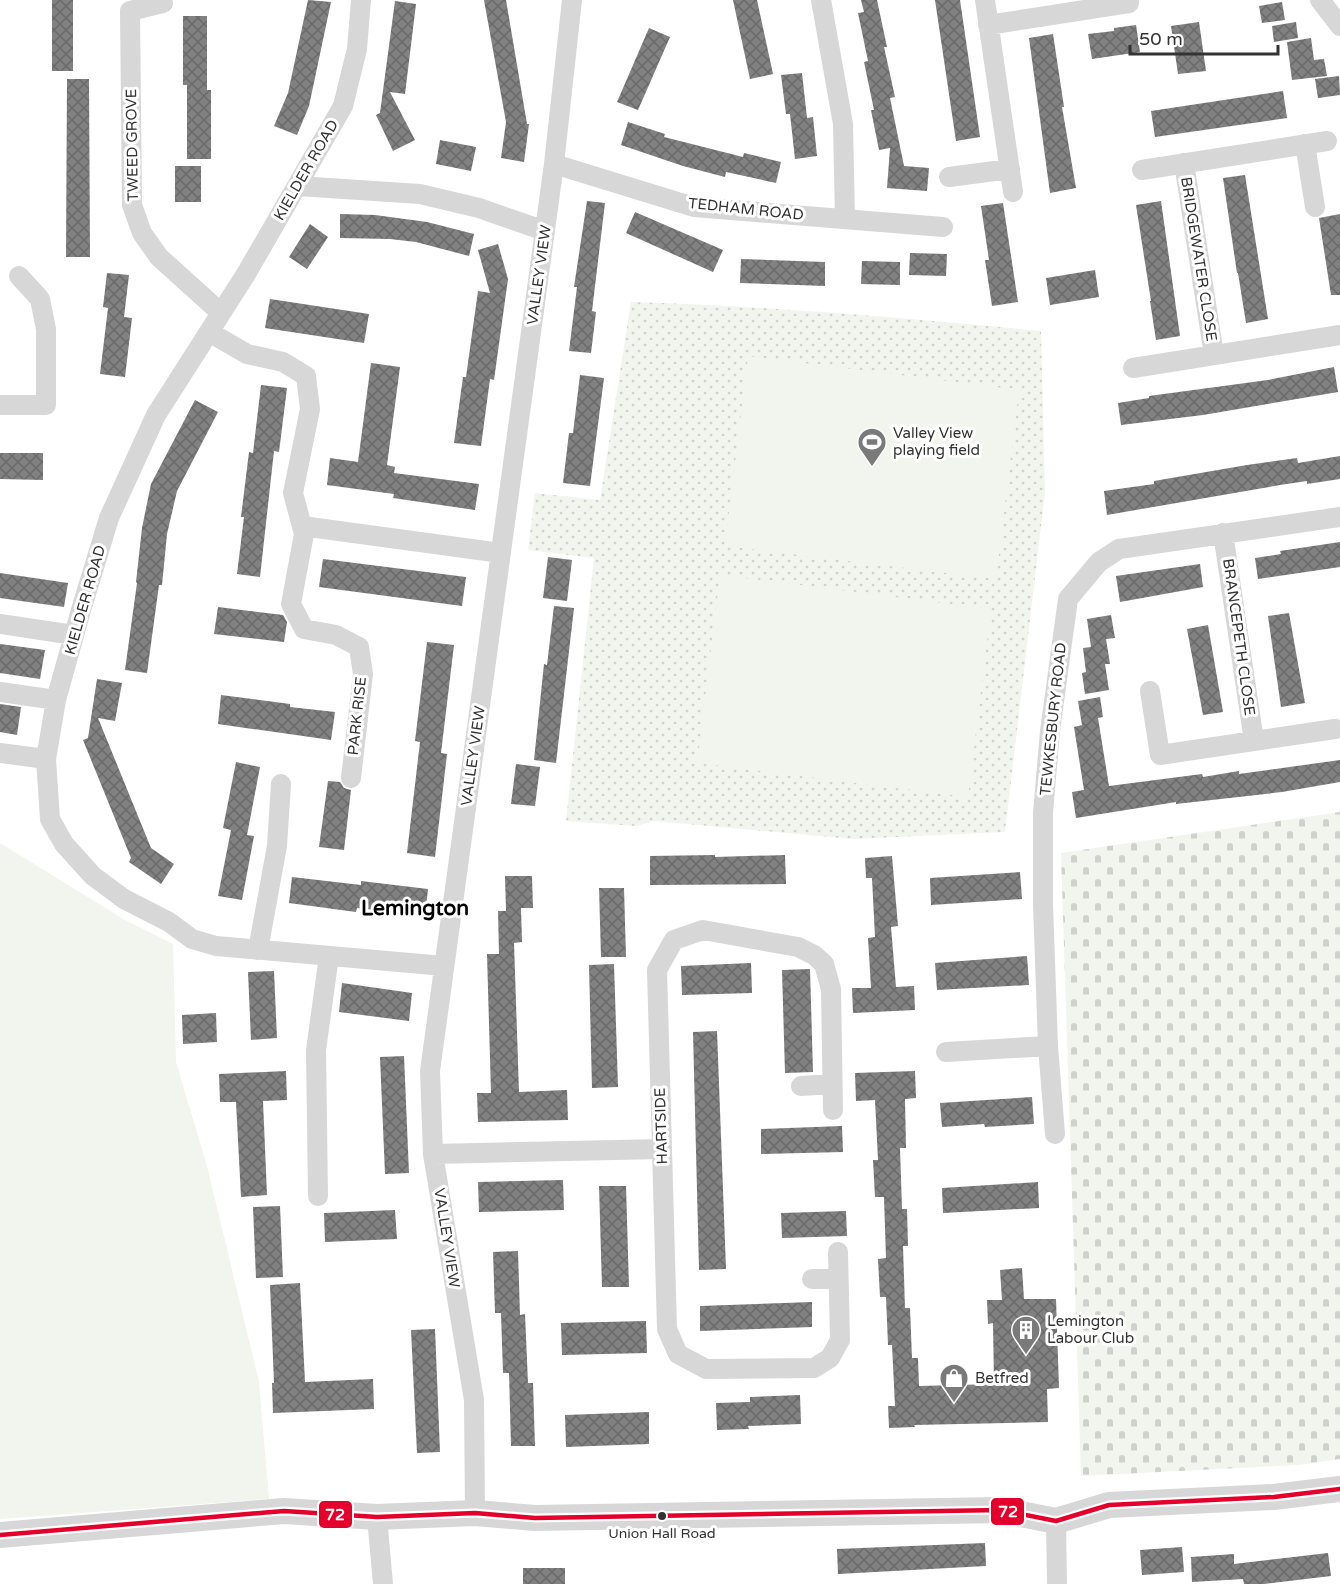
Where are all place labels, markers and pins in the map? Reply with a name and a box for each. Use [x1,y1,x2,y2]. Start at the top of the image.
place label: Valley View playing field [893,424,980,459]
sports icon: Valley View playing field [856,426,888,468]
place label: Lemington Labour Club [1047,1312,1134,1347]
building icon: Lemington Labour Club [1010,1314,1042,1356]
shop icon: Betfred [938,1362,970,1404]
place label: Betfred [975,1369,1029,1387]
marker: Union Hall Road [656,1510,668,1522]
place label: Union Hall Road [608,1525,716,1542]

